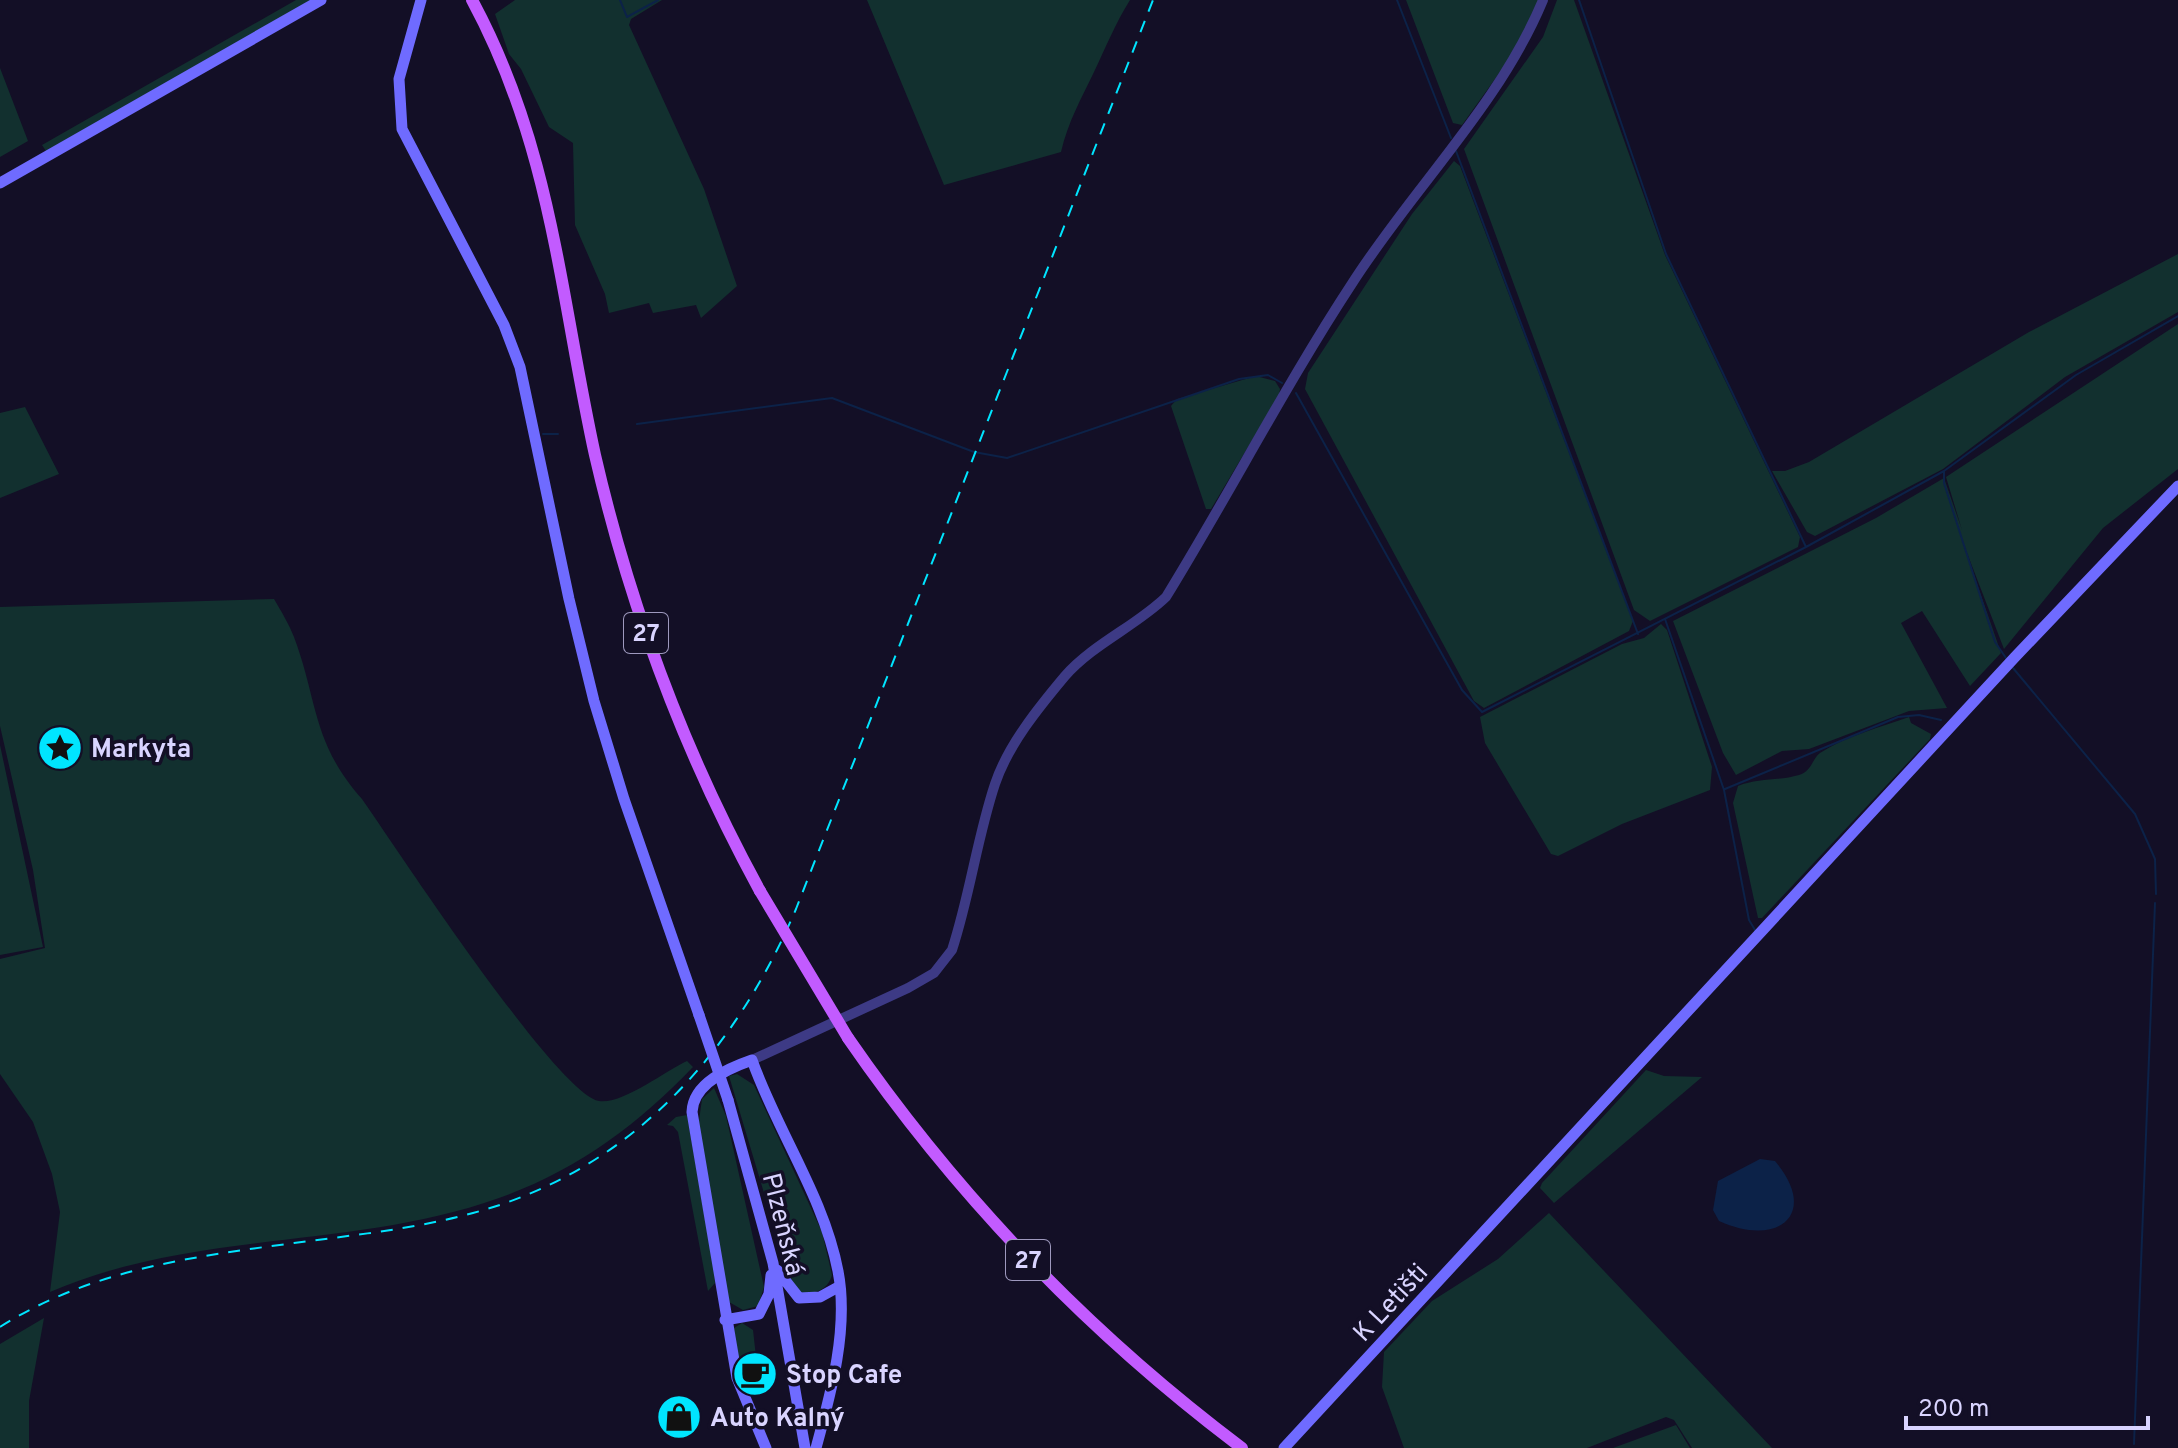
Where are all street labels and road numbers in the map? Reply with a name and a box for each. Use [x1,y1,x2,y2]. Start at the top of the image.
road number: 27 [624,613,668,653]
street label: Plzeňská [753,1170,810,1279]
road number: 27 [1006,1240,1050,1280]
street label: K Letišti [1347,1258,1436,1350]

